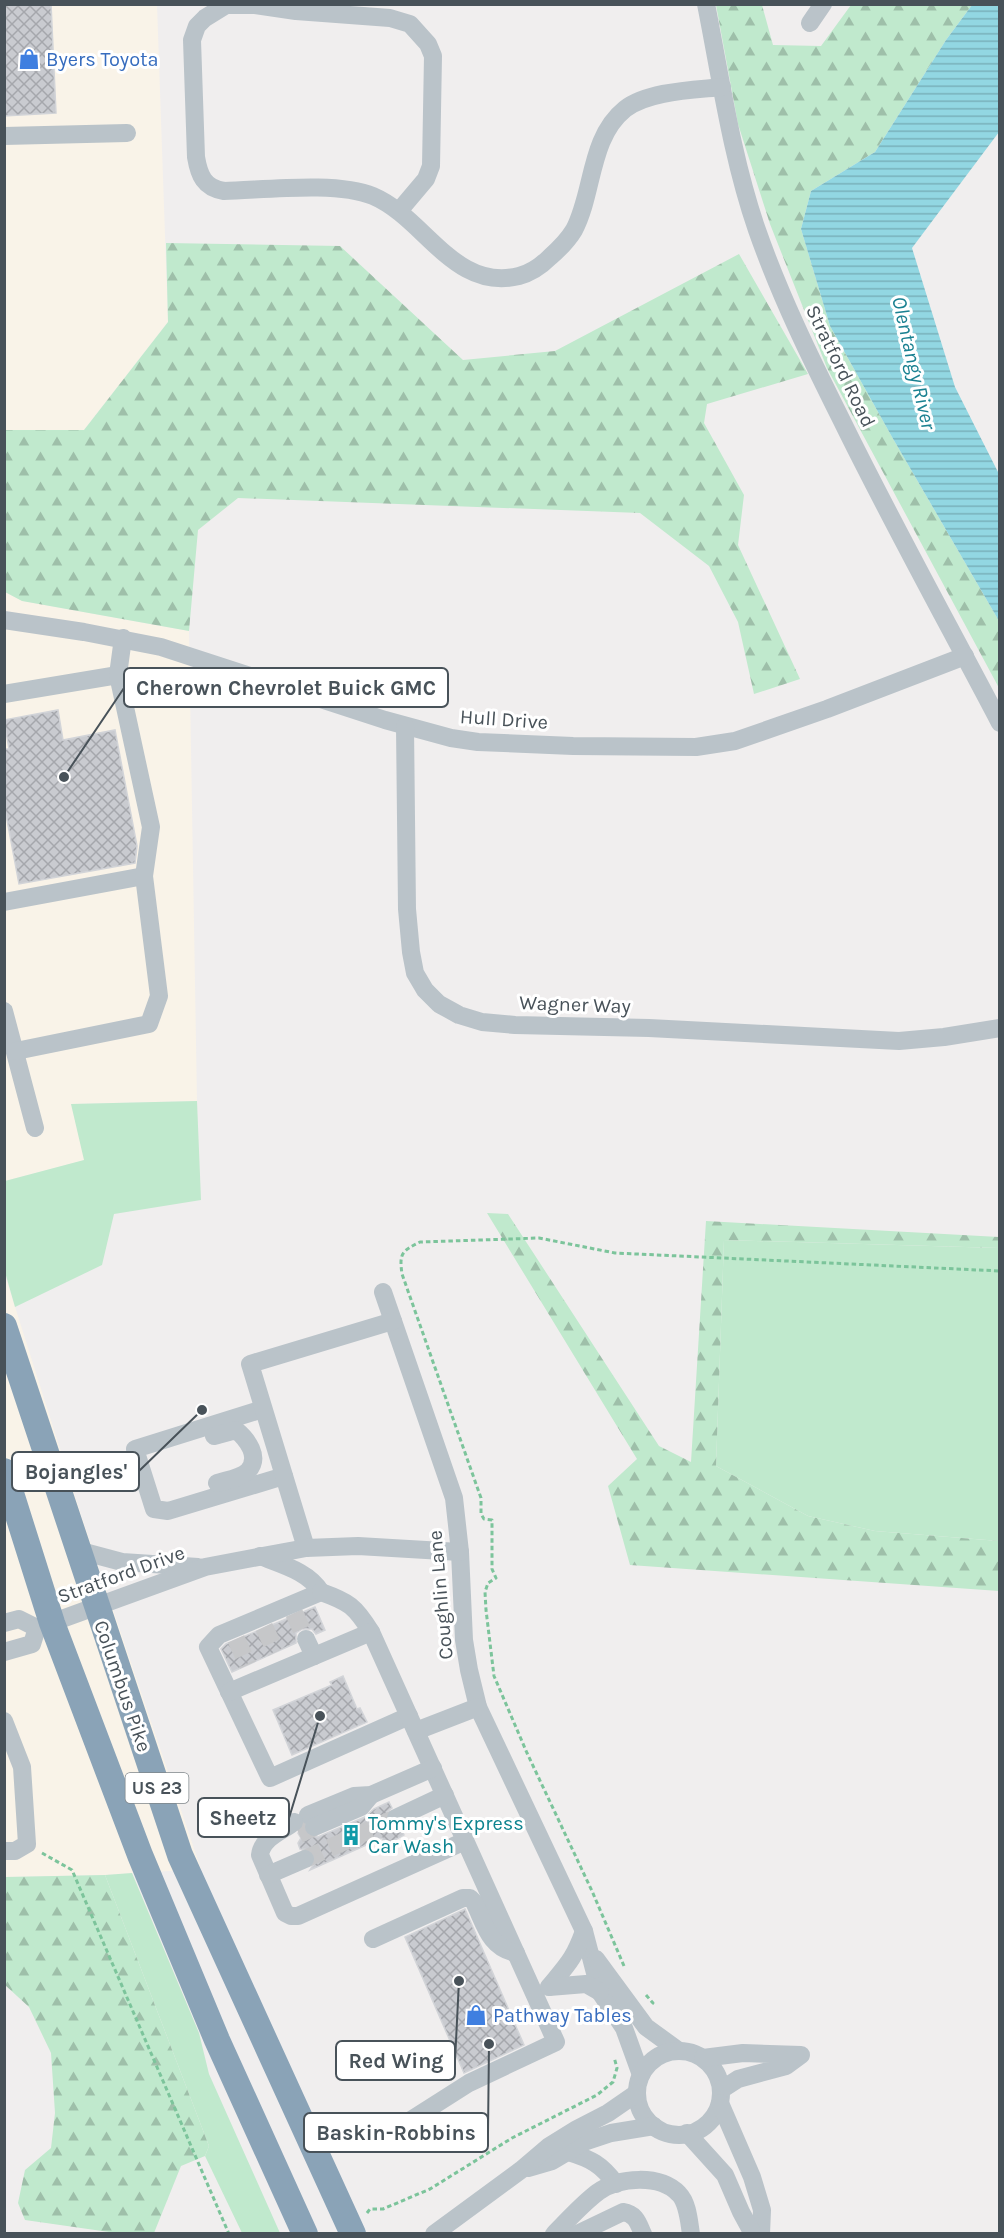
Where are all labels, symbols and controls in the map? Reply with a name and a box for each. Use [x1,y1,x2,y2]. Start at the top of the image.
shop icon: Byers Toyota [17,47,41,71]
place label: Byers Toyota [46,48,159,71]
water label: Olentangy River [887,294,941,433]
street label: Stratford Road [801,301,880,431]
callout: Cherown Chevrolet Buick GMC [124,668,448,707]
text: Cherown Chevrolet Buick GMC [136,676,436,700]
street label: Hull Drive [459,705,549,734]
street label: Wagner Way [519,991,631,1018]
callout: Bojangles' [12,1452,139,1491]
text: Bojangles' [25,1460,127,1484]
street label: Coughlin Lane [423,1529,458,1661]
street label: Stratford Drive [54,1541,188,1608]
street label: Columbus Pike [89,1617,156,1755]
road number: US 23 [126,1773,188,1803]
callout: Sheetz [198,1798,289,1837]
text: Sheetz [209,1806,277,1830]
place label: Tommy's Express Car Wash [368,1812,524,1858]
building icon: Tommy's Express Car Wash [339,1823,363,1847]
shop icon: Pathway Tables [464,2003,488,2027]
place label: Pathway Tables [493,2004,632,2027]
callout: Red Wing [336,2041,455,2080]
text: Red Wing [349,2049,443,2073]
callout: Baskin-Robbins [304,2113,488,2152]
text: Baskin-Robbins [316,2121,476,2145]

